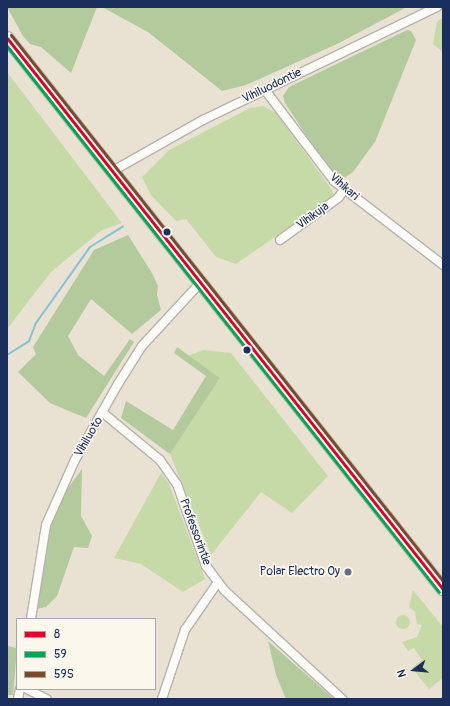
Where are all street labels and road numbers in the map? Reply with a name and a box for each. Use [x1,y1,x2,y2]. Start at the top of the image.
street label: Vihiluodontie [240,65,304,107]
street label: Vihikari [326,170,362,204]
street label: Vihikuja [294,199,332,233]
street label: Vihiluoto [72,414,106,460]
street label: Professorintie [176,497,214,567]

